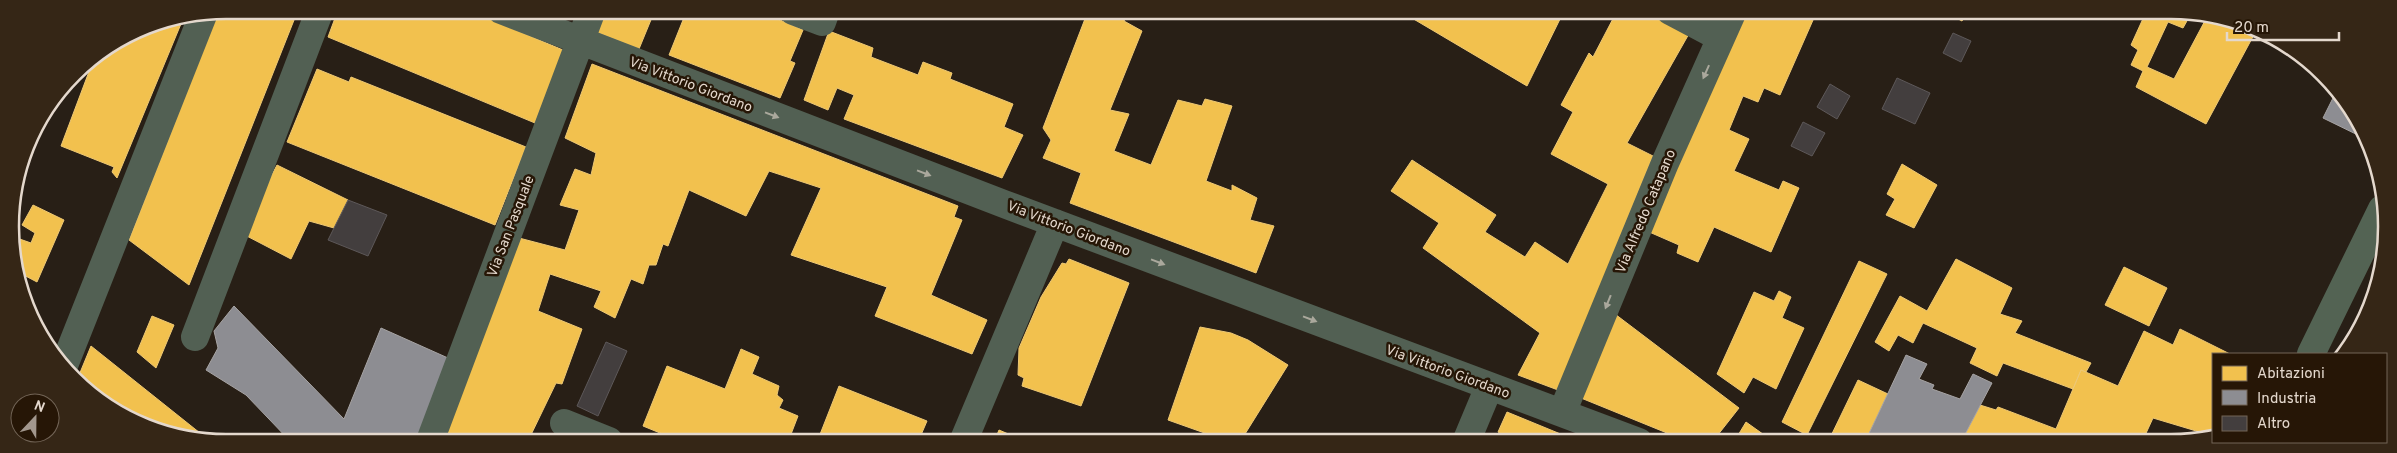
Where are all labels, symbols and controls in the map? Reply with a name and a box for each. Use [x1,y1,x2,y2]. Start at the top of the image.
scale bar [2227,10,2340,42]
text: 20 m [2234,19,2269,38]
street label: Via Vittorio Giordano [626,54,755,117]
one-way arrow [1701,65,1709,79]
one-way arrow [765,111,780,119]
street label: Via Alfredo Catapano [1613,147,1680,276]
one-way arrow [917,169,932,177]
street label: Via San Pasquale [484,173,539,280]
street label: Via Vittorio Giordano [1004,198,1133,261]
one-way arrow [1151,258,1166,266]
one-way arrow [1603,295,1611,309]
one-way arrow [1303,315,1318,323]
street label: Via Vittorio Giordano [1383,342,1512,403]
legend [2212,353,2387,443]
text: Abitazioni [2257,365,2325,384]
text: Industria [2257,390,2316,409]
north arrow [10,393,60,443]
text: N [31,398,47,417]
text: Altro [2257,415,2290,434]

